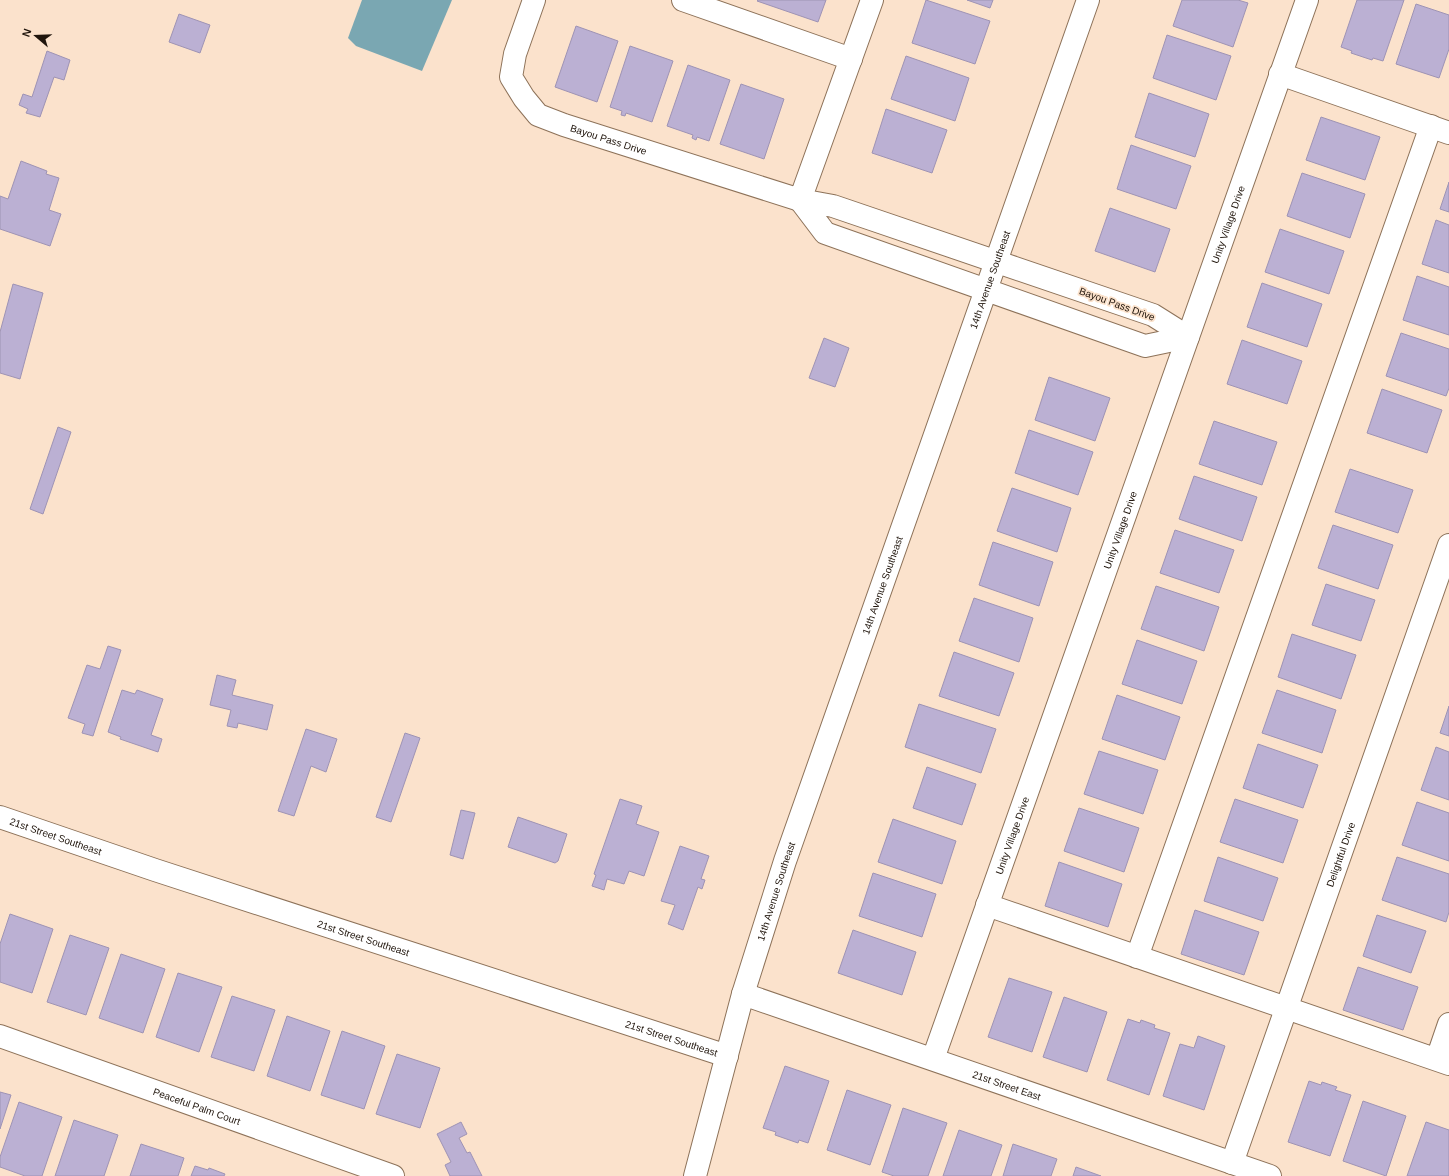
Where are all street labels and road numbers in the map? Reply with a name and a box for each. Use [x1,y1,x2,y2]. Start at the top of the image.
street label: Bayou Pass Drive [569,122,649,157]
street label: Unity Village Drive [1209,184,1247,265]
street label: 14th Avenue Southeast [967,229,1012,330]
street label: Bayou Pass Drive [1078,285,1157,323]
street label: Unity Village Drive [1101,489,1139,570]
street label: 14th Avenue Southeast [860,535,904,636]
street label: Unity Village Drive [993,795,1031,876]
street label: 21st Street Southeast [9,815,103,857]
street label: Delightful Drive [1324,820,1357,888]
street label: 14th Avenue Southeast [755,840,797,942]
street label: 21st Street Southeast [316,918,411,958]
street label: 21st Street Southeast [624,1018,719,1058]
street label: 21st Street East [971,1068,1042,1102]
street label: Peaceful Palm Court [152,1086,242,1127]

